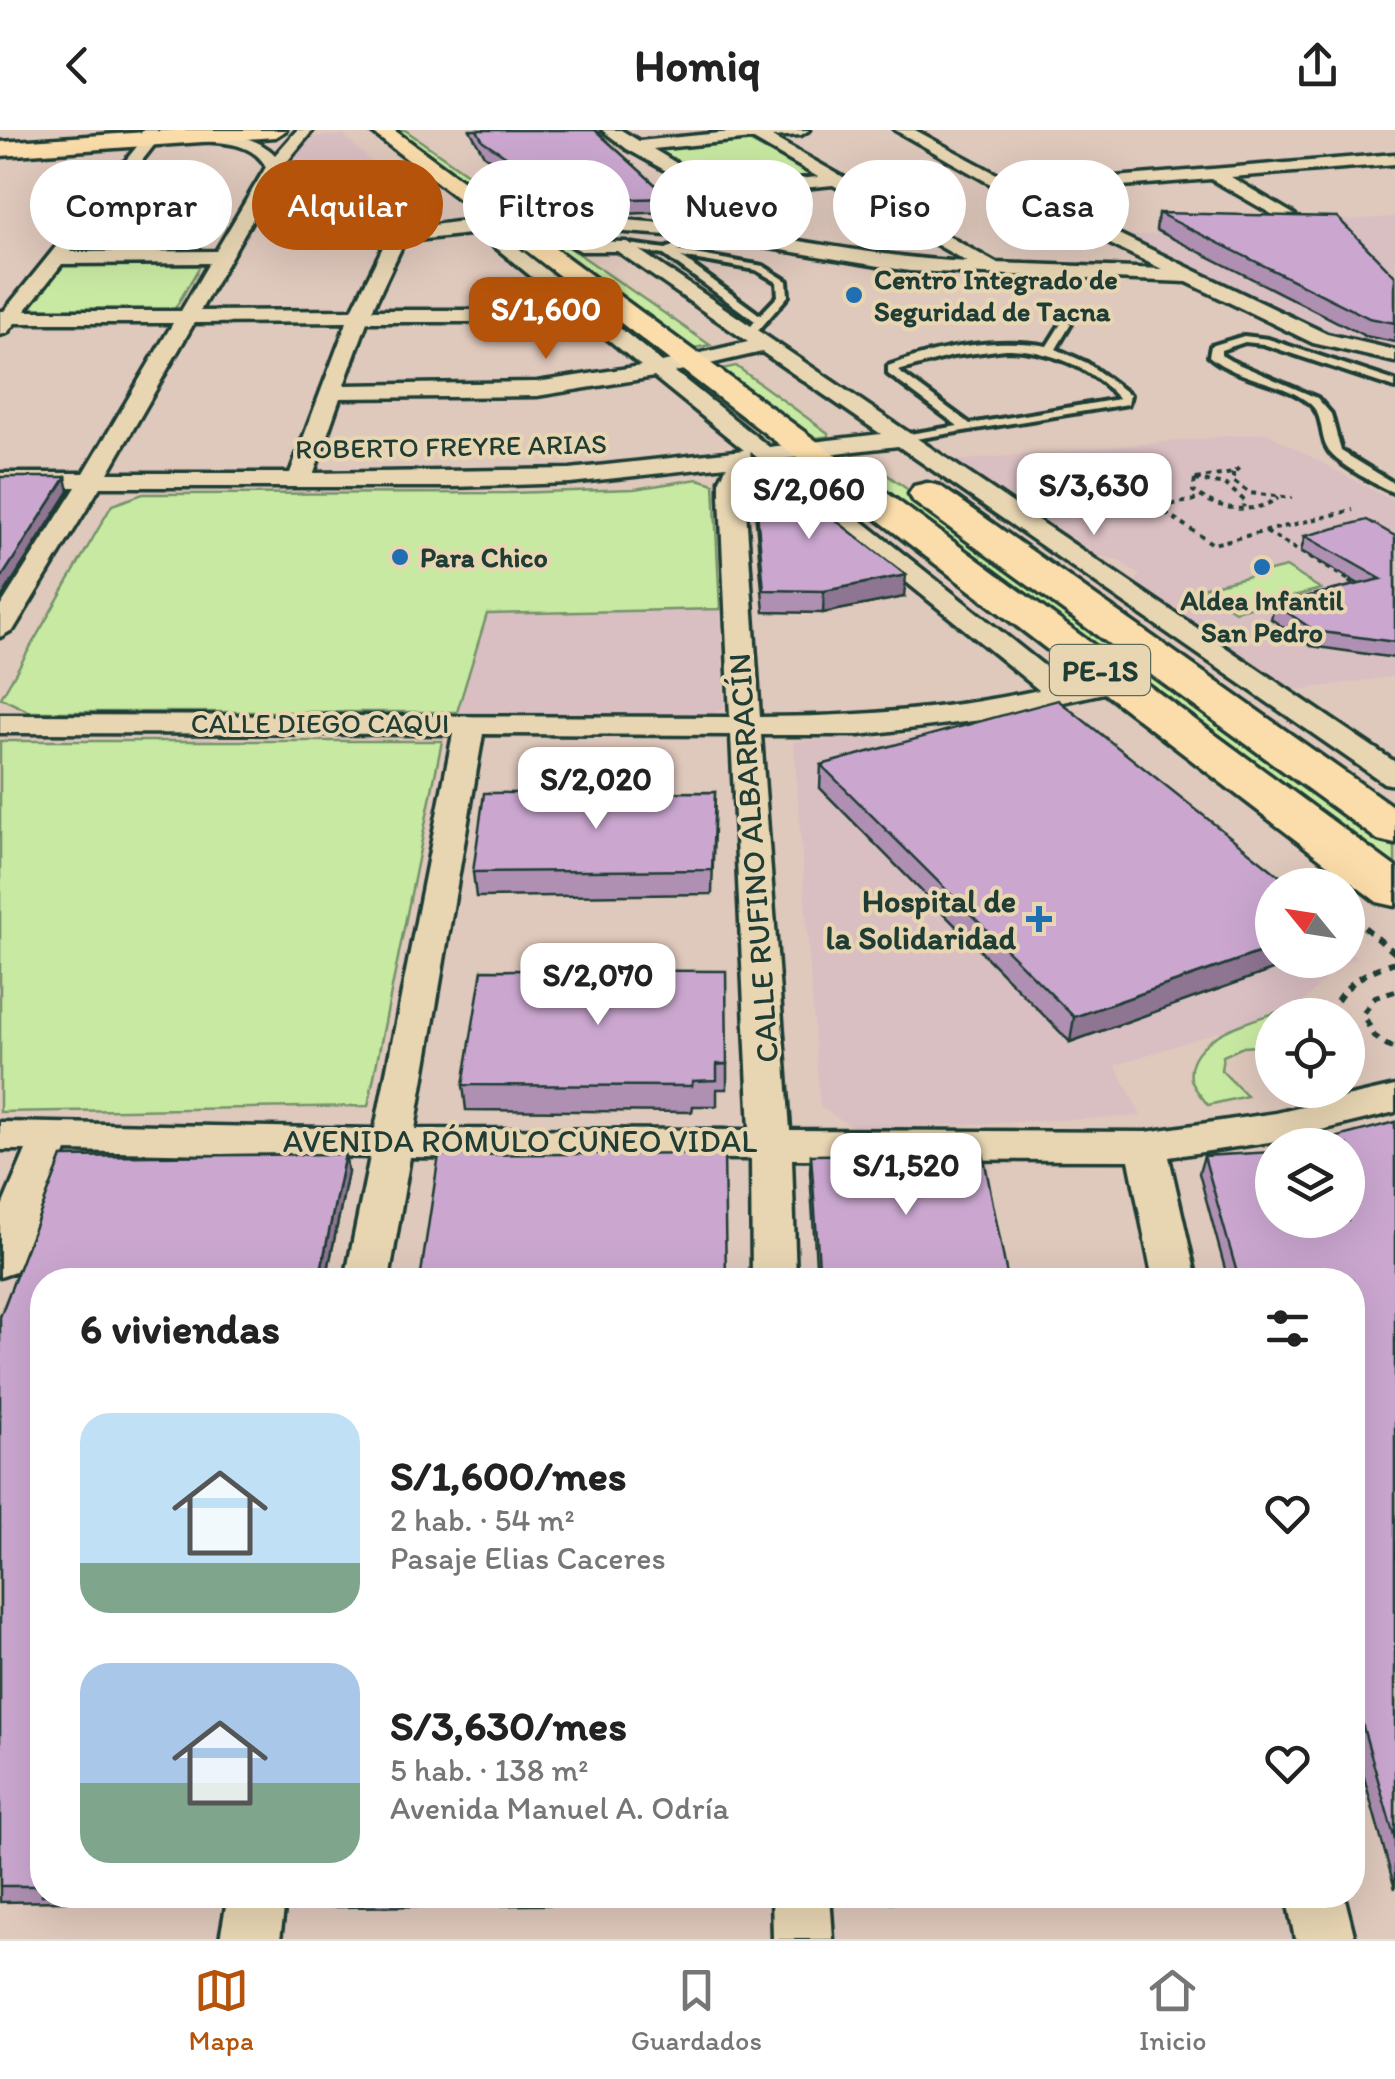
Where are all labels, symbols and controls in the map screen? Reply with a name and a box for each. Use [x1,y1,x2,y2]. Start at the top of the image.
icon: back [50,38,105,93]
text: Homiq [634,38,761,92]
icon: share [1290,38,1345,93]
chip: Comprar [30,160,232,250]
chip: Alquilar [252,160,443,250]
chip: Filtros [463,160,630,250]
chip: Nuevo [650,160,813,250]
chip: Piso [833,160,966,250]
chip: Casa [986,160,1129,250]
place label: Centro Integrado de Seguridad de Tacna [874,262,1118,328]
pin: S/1,600 [454,277,638,362]
marker: Centro Integrado de Seguridad de Tacna [843,284,865,306]
text: S/1,600 [491,290,601,328]
street label: ROBERTO FREYRE ARIAS [295,426,607,466]
pin: S/3,630 [1002,453,1186,538]
pin: S/2,060 [717,457,901,542]
text: S/3,630 [1039,466,1149,504]
text: S/2,060 [753,470,865,508]
place label: Para Chico [420,540,548,574]
marker: Para Chico [389,546,411,568]
marker: Aldea Infantil San Pedro [1251,556,1273,578]
place label: Aldea Infantil San Pedro [1179,583,1344,649]
road number: PE-1S [1050,645,1150,695]
street label: CALLE RUFINO ALBARRACÍN [720,652,786,1064]
street label: CALLE DIEGO CAQUI [191,706,449,740]
pin: S/2,020 [504,747,688,832]
text: S/2,020 [540,760,652,798]
north arrow [1255,868,1365,978]
map controls [1255,868,1365,1238]
place label: Hospital de la Solidaridad [826,882,1017,957]
marker: Hospital de la Solidaridad [1026,906,1052,932]
pin: S/2,070 [506,943,690,1028]
text: S/2,070 [542,956,654,994]
button: locate [1255,998,1365,1108]
street label: AVENIDA RÓMULO CUNEO VIDAL [283,1122,757,1160]
button: layers [1255,1128,1365,1238]
pin: S/1,520 [814,1133,998,1218]
text: S/1,520 [852,1146,960,1184]
icon: filters [1260,1301,1315,1356]
text: 6 viviendas [80,1303,280,1354]
text: S/1,600/mes [390,1450,626,1501]
icon: home [160,1453,280,1573]
icon: heart [1260,1486,1315,1541]
text: 2 hab. · 54 m² [390,1501,575,1539]
text: Pasaje Elias Caceres [390,1539,666,1577]
text: S/3,630/mes [390,1700,627,1751]
icon: home [160,1703,280,1823]
icon: heart [1260,1736,1315,1791]
text: 5 hab. · 138 m² [390,1751,588,1789]
text: Avenida Manuel A. Odría [390,1789,729,1827]
tab: Mapa [188,1963,254,2057]
tab: Guardados [631,1963,762,2057]
tab: Inicio [1139,1963,1206,2057]

